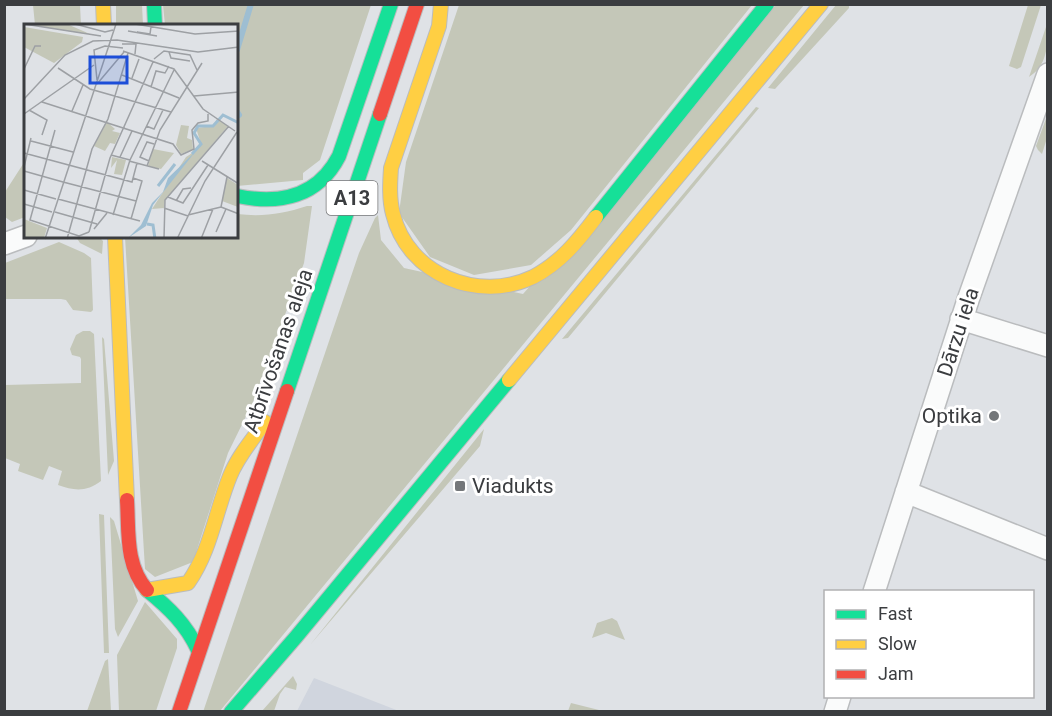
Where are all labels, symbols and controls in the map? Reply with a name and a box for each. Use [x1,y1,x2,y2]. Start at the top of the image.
inset map [24,24,238,238]
road number: A13 [326,181,378,215]
street label: Atbrīvošanas aleja [239,266,317,436]
street label: Dārzu iela [932,284,984,380]
place label: Optika [922,404,982,428]
marker: Optika [987,409,1001,423]
place label: Viadukts [472,474,554,498]
marker: Viadukts [453,479,467,493]
legend [824,590,1034,698]
text: Fast [878,603,913,624]
text: Slow [878,633,917,654]
text: Jam [878,663,914,684]

